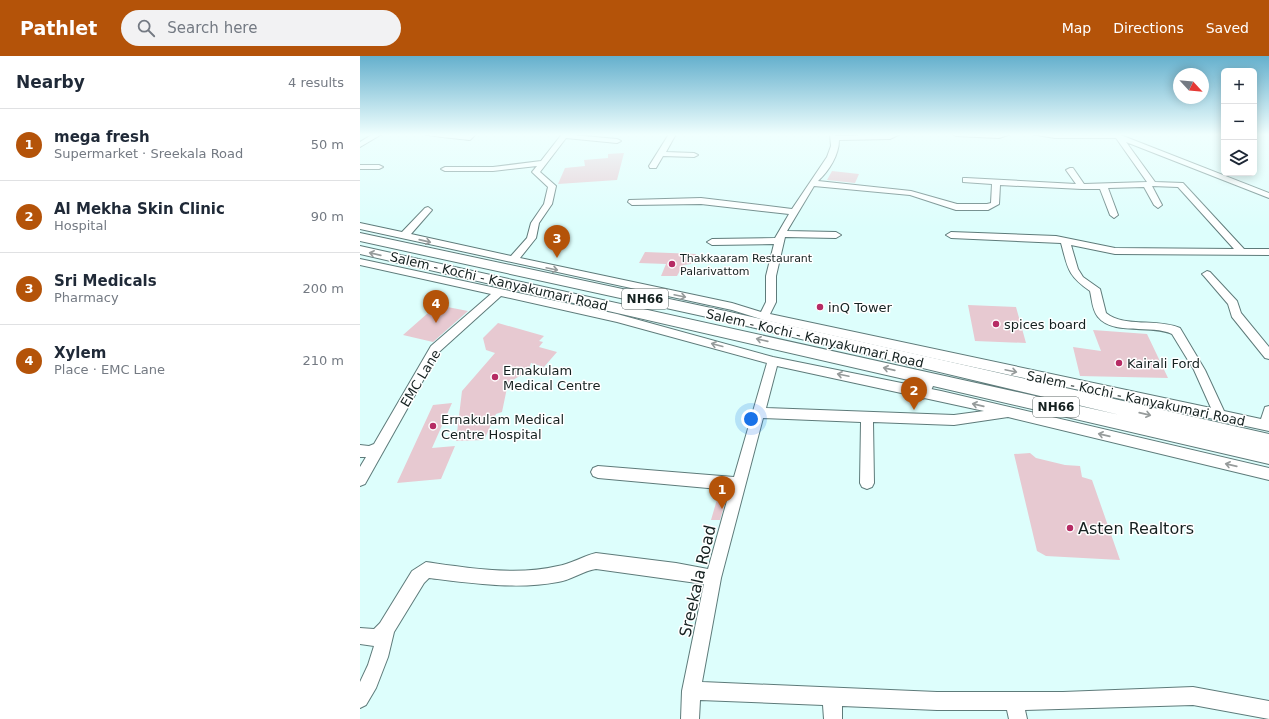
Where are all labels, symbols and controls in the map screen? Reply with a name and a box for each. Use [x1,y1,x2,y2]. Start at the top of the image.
search box [121,10,401,46]
text: Pathlet [20,17,97,39]
icon: search [135,17,157,39]
text: Search here [167,19,257,37]
text: Map [1062,20,1091,36]
text: Directions [1113,20,1184,36]
text: Saved [1206,20,1249,36]
north arrow [1173,68,1209,104]
map controls [1221,68,1257,176]
button: + [1221,68,1257,104]
text: Nearby [16,72,85,92]
text: 4 results [288,75,344,90]
button: − [1221,104,1257,140]
text: mega fresh [54,128,150,146]
text: 1 [24,137,34,152]
text: 50 m [311,137,344,152]
button: layers [1221,140,1257,176]
text: Supermarket · Sreekala Road [54,146,243,161]
text: Al Mekha Skin Clinic [54,200,225,218]
text: 2 [24,209,34,224]
text: 90 m [311,209,344,224]
text: Hospital [54,218,107,233]
pin: 3 [544,225,570,258]
one-way arrow [419,238,432,246]
one-way arrow [369,249,382,257]
street label: Salem - Kochi - Kanyakumari Road [389,249,609,314]
place label: Thakkaaram Restaurant Palarivattom [679,252,813,278]
marker: Thakkaaram Restaurant Palarivattom [667,259,677,269]
one-way arrow [546,265,559,273]
text: Sri Medicals [54,272,157,290]
text: 3 [24,281,34,296]
text: 200 m [302,281,344,296]
road number: NH66 [622,289,668,309]
text: Pharmacy [54,290,119,305]
pin: 4 [423,290,449,323]
one-way arrow [673,292,686,300]
place label: inQ Tower [828,300,893,315]
marker: inQ Tower [815,302,825,312]
street label: Salem - Kochi - Kanyakumari Road [705,306,925,371]
place label: spices board [1004,317,1086,332]
marker: spices board [991,319,1001,329]
one-way arrow [756,335,769,343]
one-way arrow [711,341,724,349]
text: Xylem [54,344,106,362]
street label: EMC Lane [397,347,443,410]
text: 4 [24,353,34,368]
text: 210 m [302,353,344,368]
place label: Kairali Ford [1127,356,1200,371]
marker: Kairali Ford [1114,358,1124,368]
text: Place · EMC Lane [54,362,165,377]
place label: Ernakulam Medical Centre [503,363,600,393]
one-way arrow [882,364,895,372]
one-way arrow [1004,367,1017,375]
street label: Salem - Kochi - Kanyakumari Road [1025,368,1247,429]
one-way arrow [837,371,850,379]
marker: Ernakulam Medical Centre [490,372,500,382]
pin: 2 [901,377,927,410]
road number: NH66 [1033,397,1079,417]
one-way arrow [972,401,985,408]
your location [741,409,761,429]
one-way arrow [1138,411,1151,419]
place label: Ernakulam Medical Centre Hospital [441,412,564,442]
marker: Ernakulam Medical Centre Hospital [428,421,438,431]
one-way arrow [1098,431,1111,438]
one-way arrow [1225,461,1238,469]
pin: 1 [709,476,735,509]
place label: Asten Realtors [1078,519,1194,538]
street label: Sreekala Road [675,523,720,639]
marker: Asten Realtors [1065,523,1075,533]

